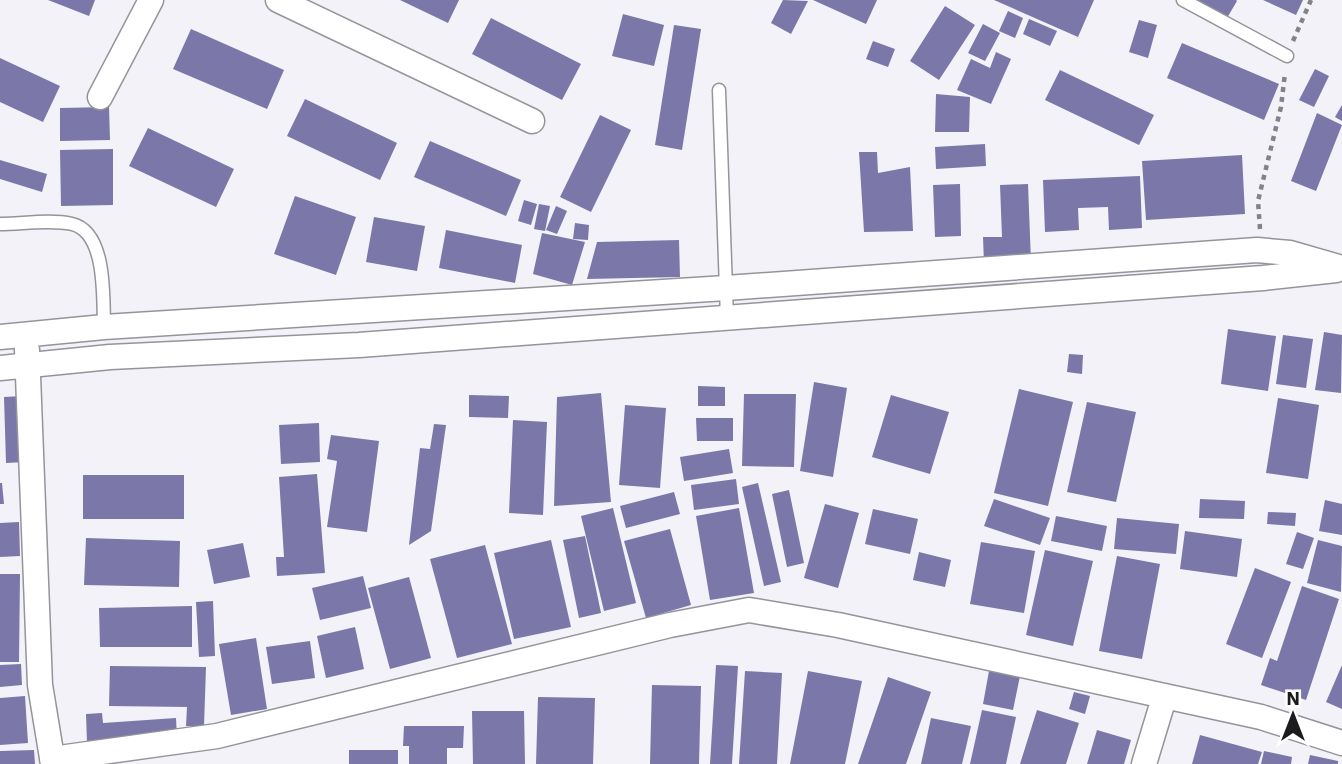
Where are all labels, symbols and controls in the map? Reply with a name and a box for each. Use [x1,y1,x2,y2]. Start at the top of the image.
north arrow [1258,680,1328,750]
text: N [1286,686,1300,710]

